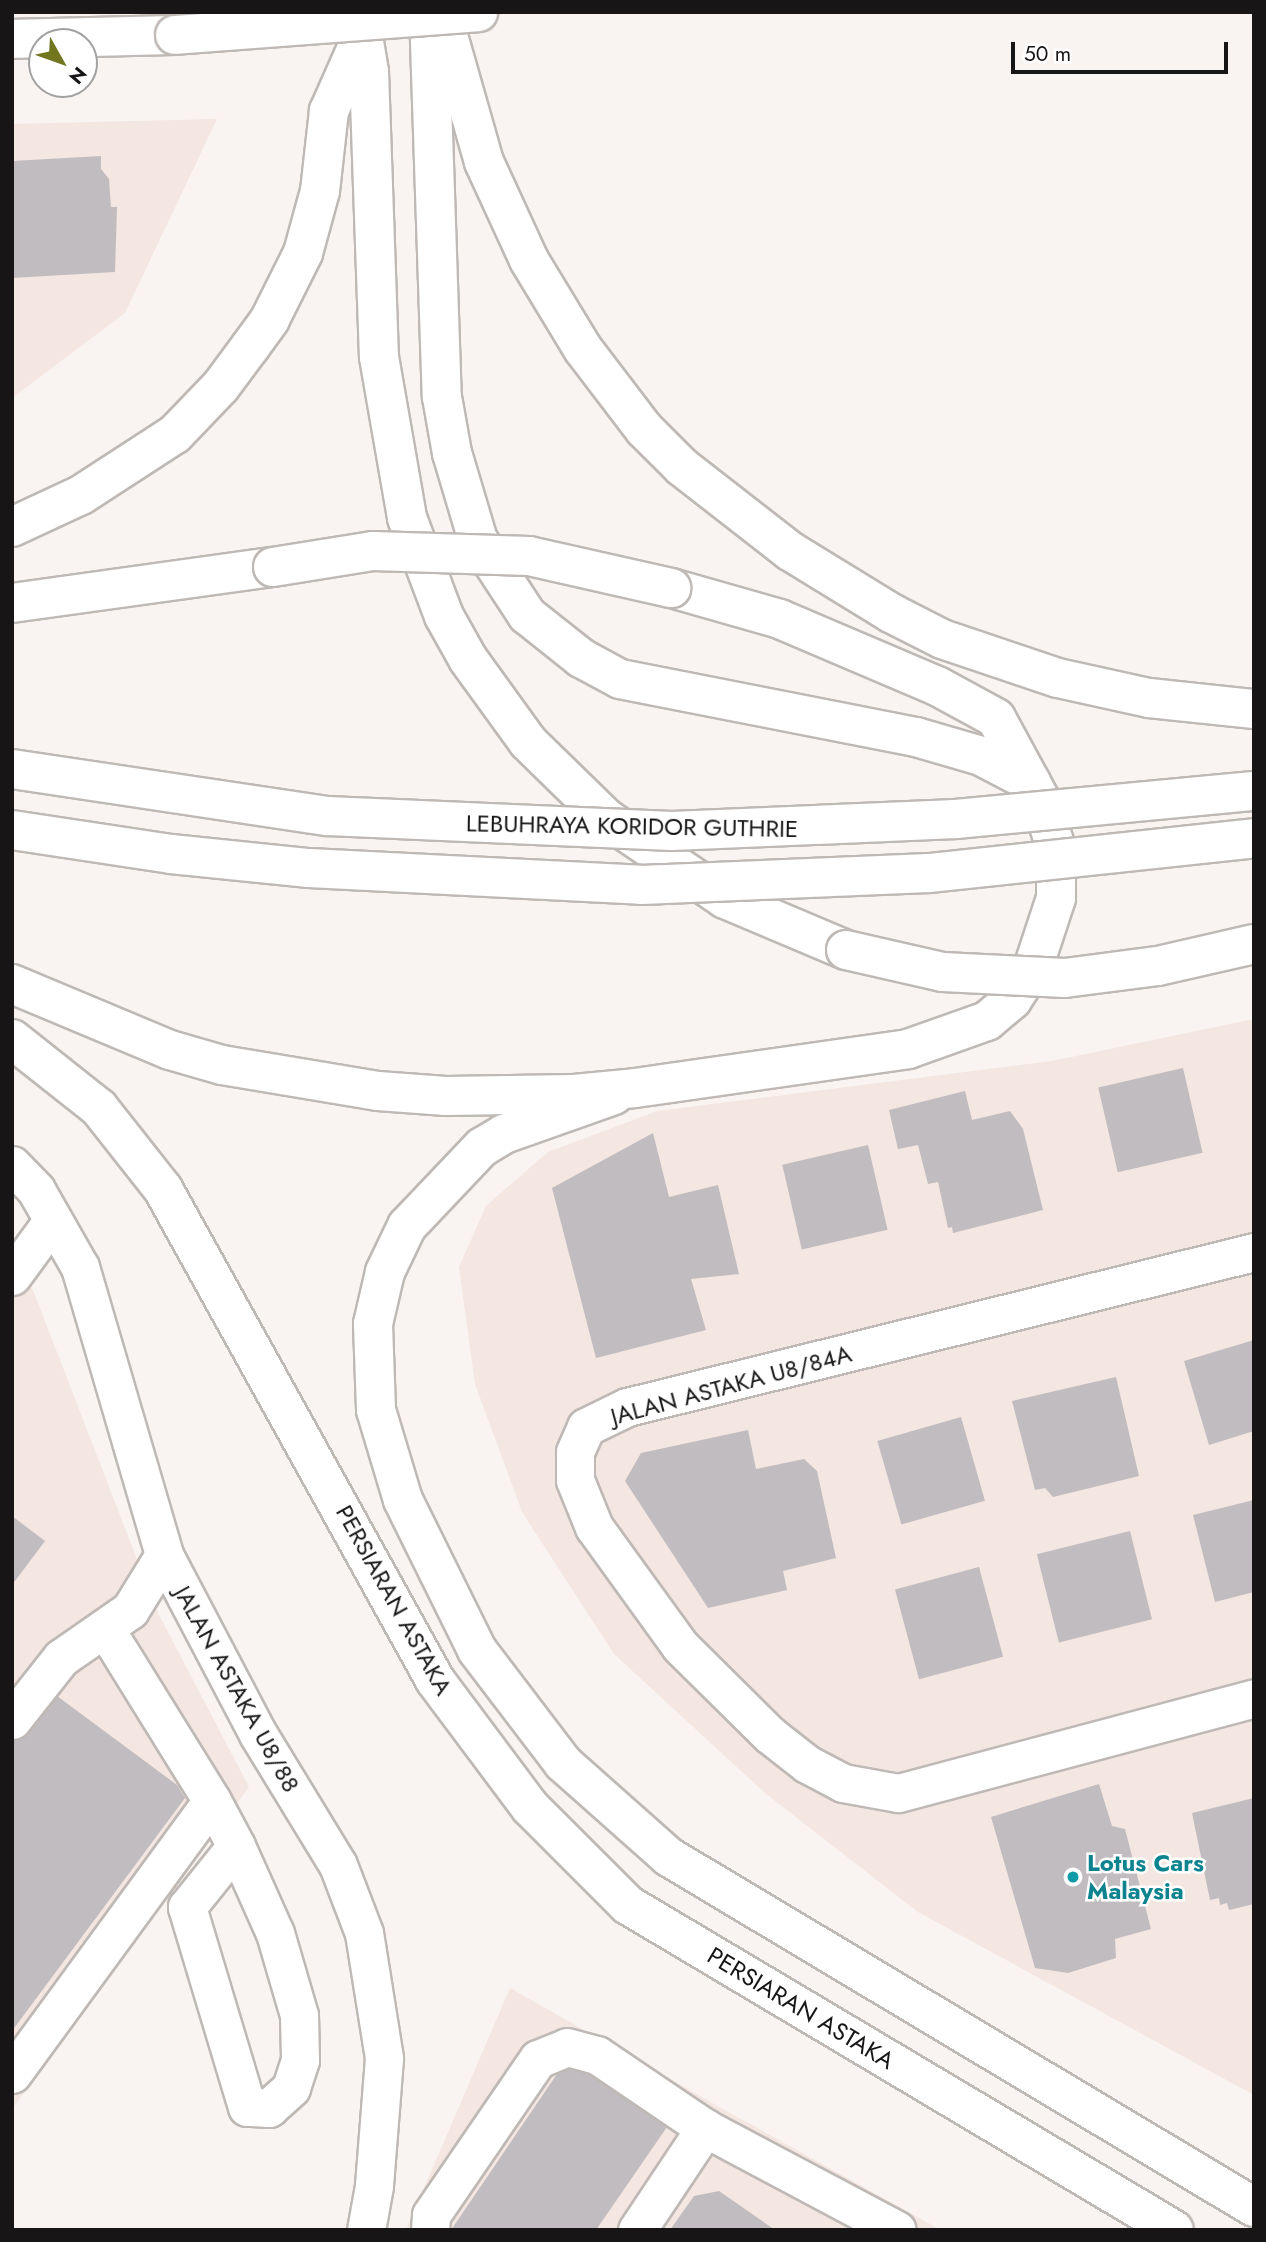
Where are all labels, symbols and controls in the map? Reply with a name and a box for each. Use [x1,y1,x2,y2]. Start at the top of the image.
north arrow [28,28,98,98]
scale bar [1014,28,1231,72]
text: 50 m [1024,39,1071,69]
text: N [63,61,93,90]
street label: LEBUHRAYA KORIDOR GUTHRIE [466,809,798,843]
street label: JALAN ASTAKA U8/84A [607,1339,855,1431]
street label: PERSIARAN ASTAKA [330,1500,458,1700]
street label: JALAN ASTAKA U8/88 [168,1581,306,1797]
place label: Lotus Cars Malaysia [1087,1849,1204,1905]
marker: Lotus Cars Malaysia [1065,1869,1081,1885]
street label: PERSIARAN ASTAKA [702,1941,900,2075]

